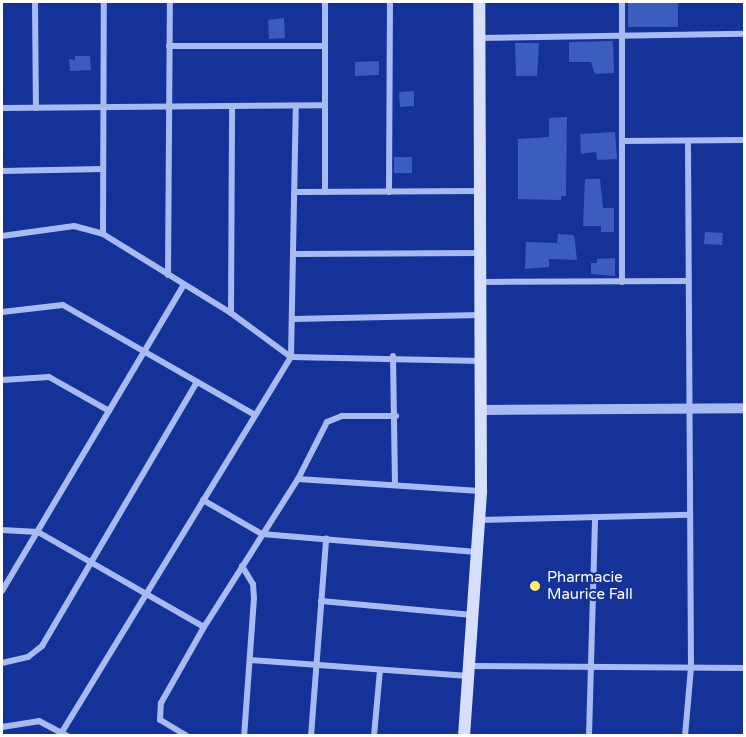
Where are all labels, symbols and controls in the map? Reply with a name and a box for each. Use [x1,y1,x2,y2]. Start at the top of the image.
place label: Pharmacie Maurice Fall [547,568,633,603]
marker: Pharmacie Maurice Fall [528,579,542,593]

